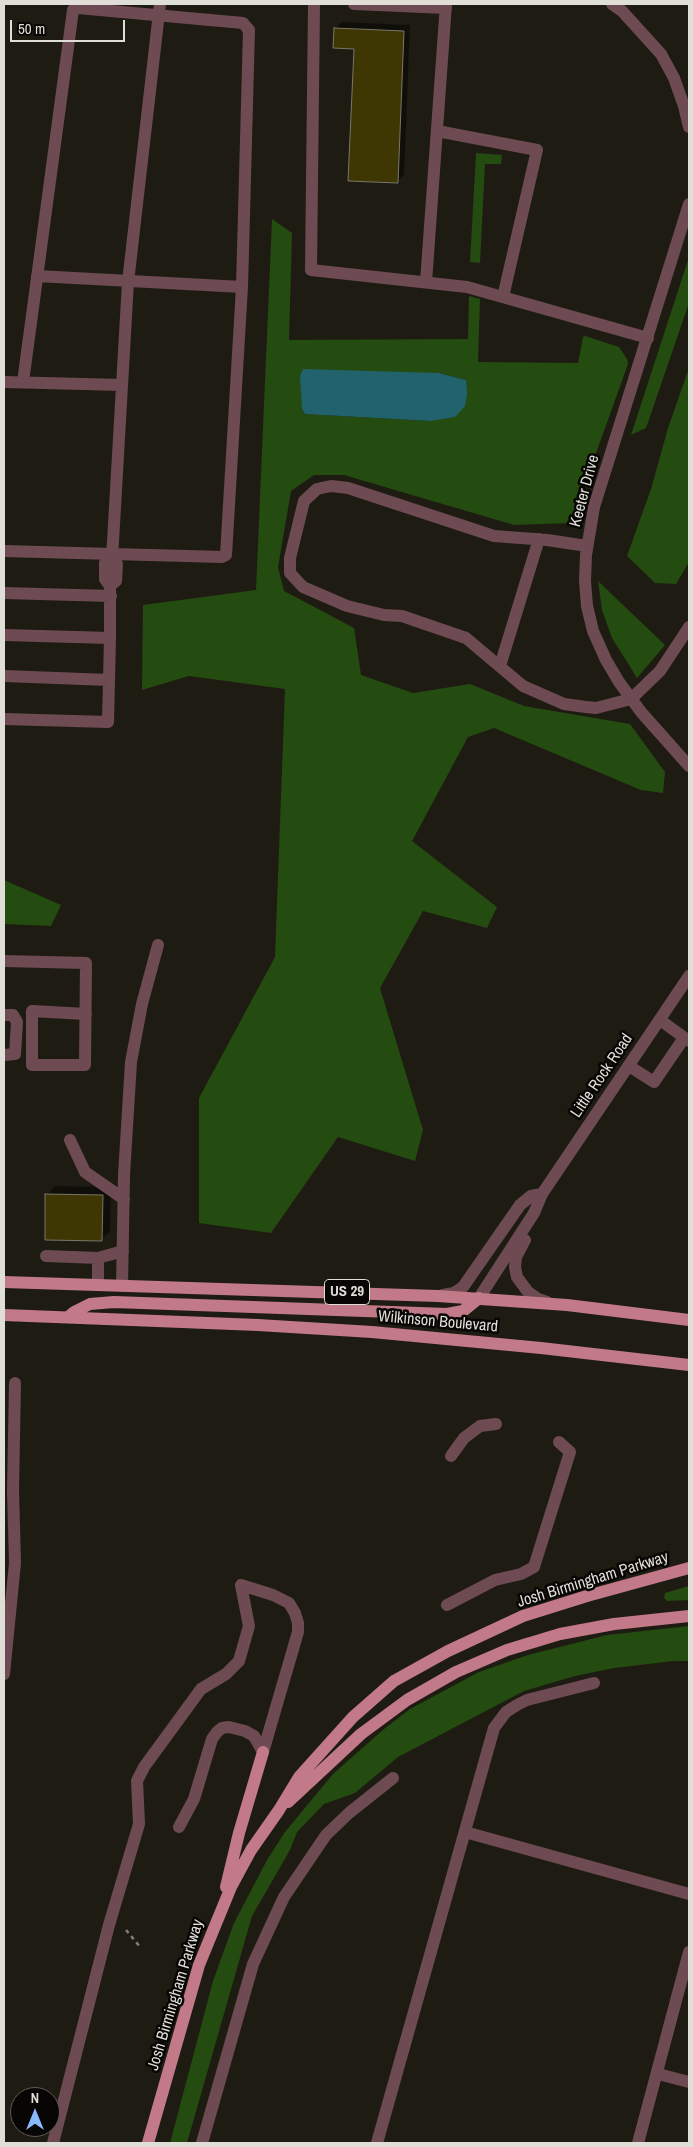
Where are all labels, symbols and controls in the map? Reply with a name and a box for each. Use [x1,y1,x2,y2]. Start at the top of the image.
scale bar [12,10,128,42]
text: 50 m [18,18,45,39]
street label: Keeter Drive [566,453,604,529]
street label: Little Rock Road [567,1030,637,1122]
road number: US 29 [324,1280,370,1304]
street label: Wilkinson Boulevard [377,1307,499,1337]
street label: Josh Birmingham Parkway [515,1548,671,1612]
street label: Josh Birmingham Parkway [144,1917,208,2073]
north arrow [10,2087,60,2137]
text: N [31,2089,39,2107]

